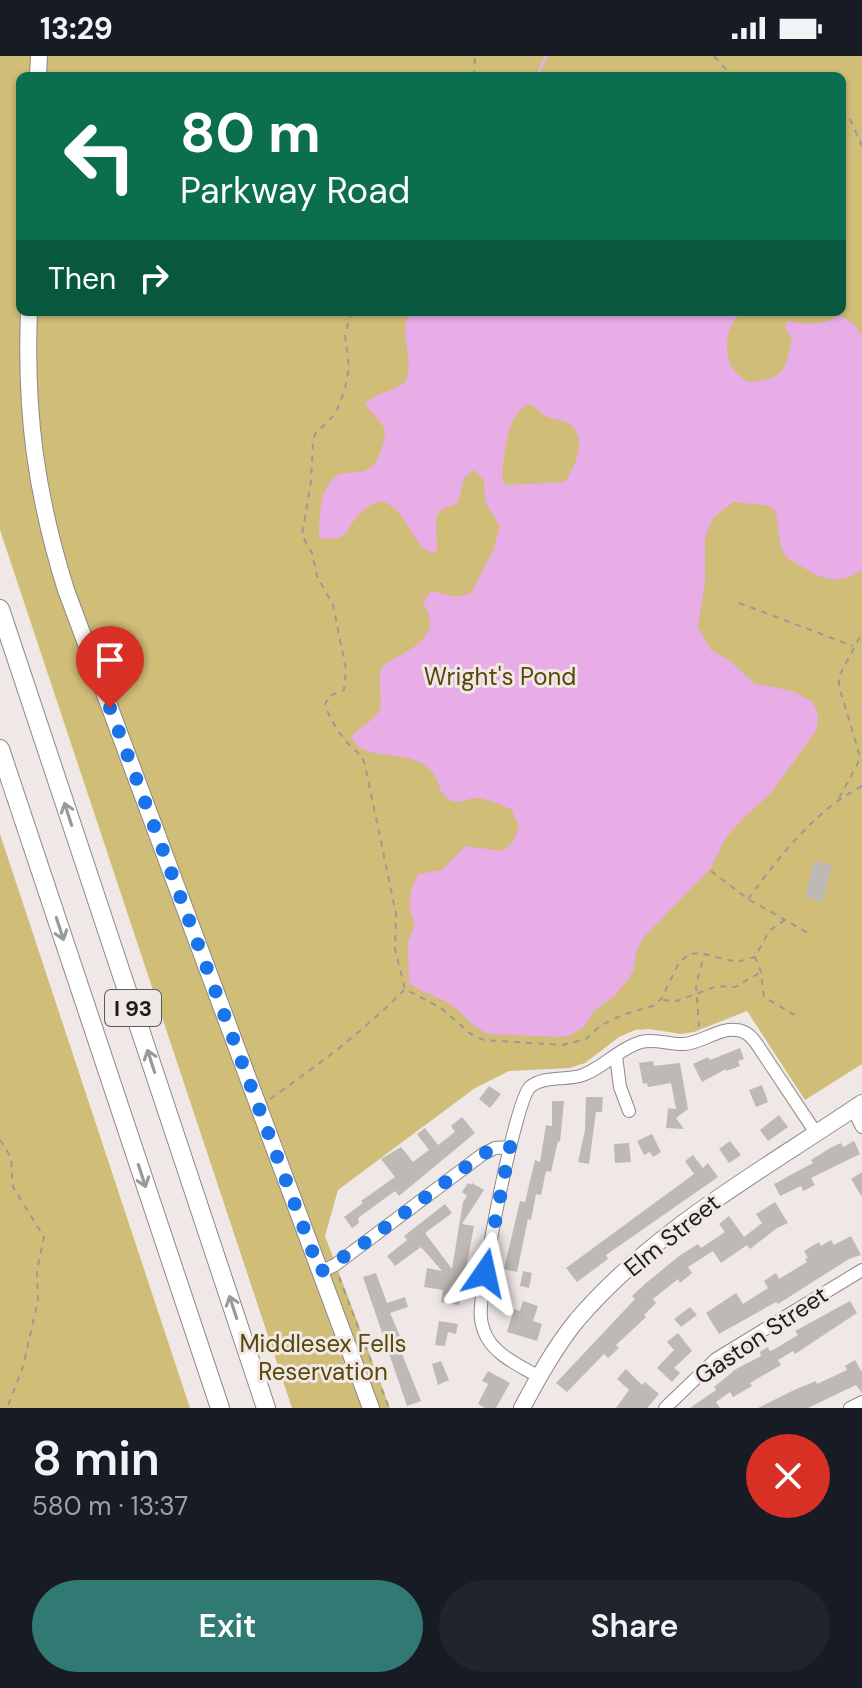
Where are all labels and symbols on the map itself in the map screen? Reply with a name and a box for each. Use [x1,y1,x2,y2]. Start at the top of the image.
pin [76,626,144,708]
park label: Wright's Pond [424,661,576,692]
one-way arrow [60,802,75,827]
one-way arrow [54,916,69,941]
road number: I 93 [105,990,161,1026]
one-way arrow [142,1049,157,1074]
one-way arrow [136,1163,151,1188]
street label: Elm Street [618,1187,726,1283]
position arrow [443,1231,527,1315]
street label: Gaston Street [688,1279,834,1391]
one-way arrow [224,1295,239,1320]
park label: Middlesex Fells Reservation [239,1328,407,1387]

